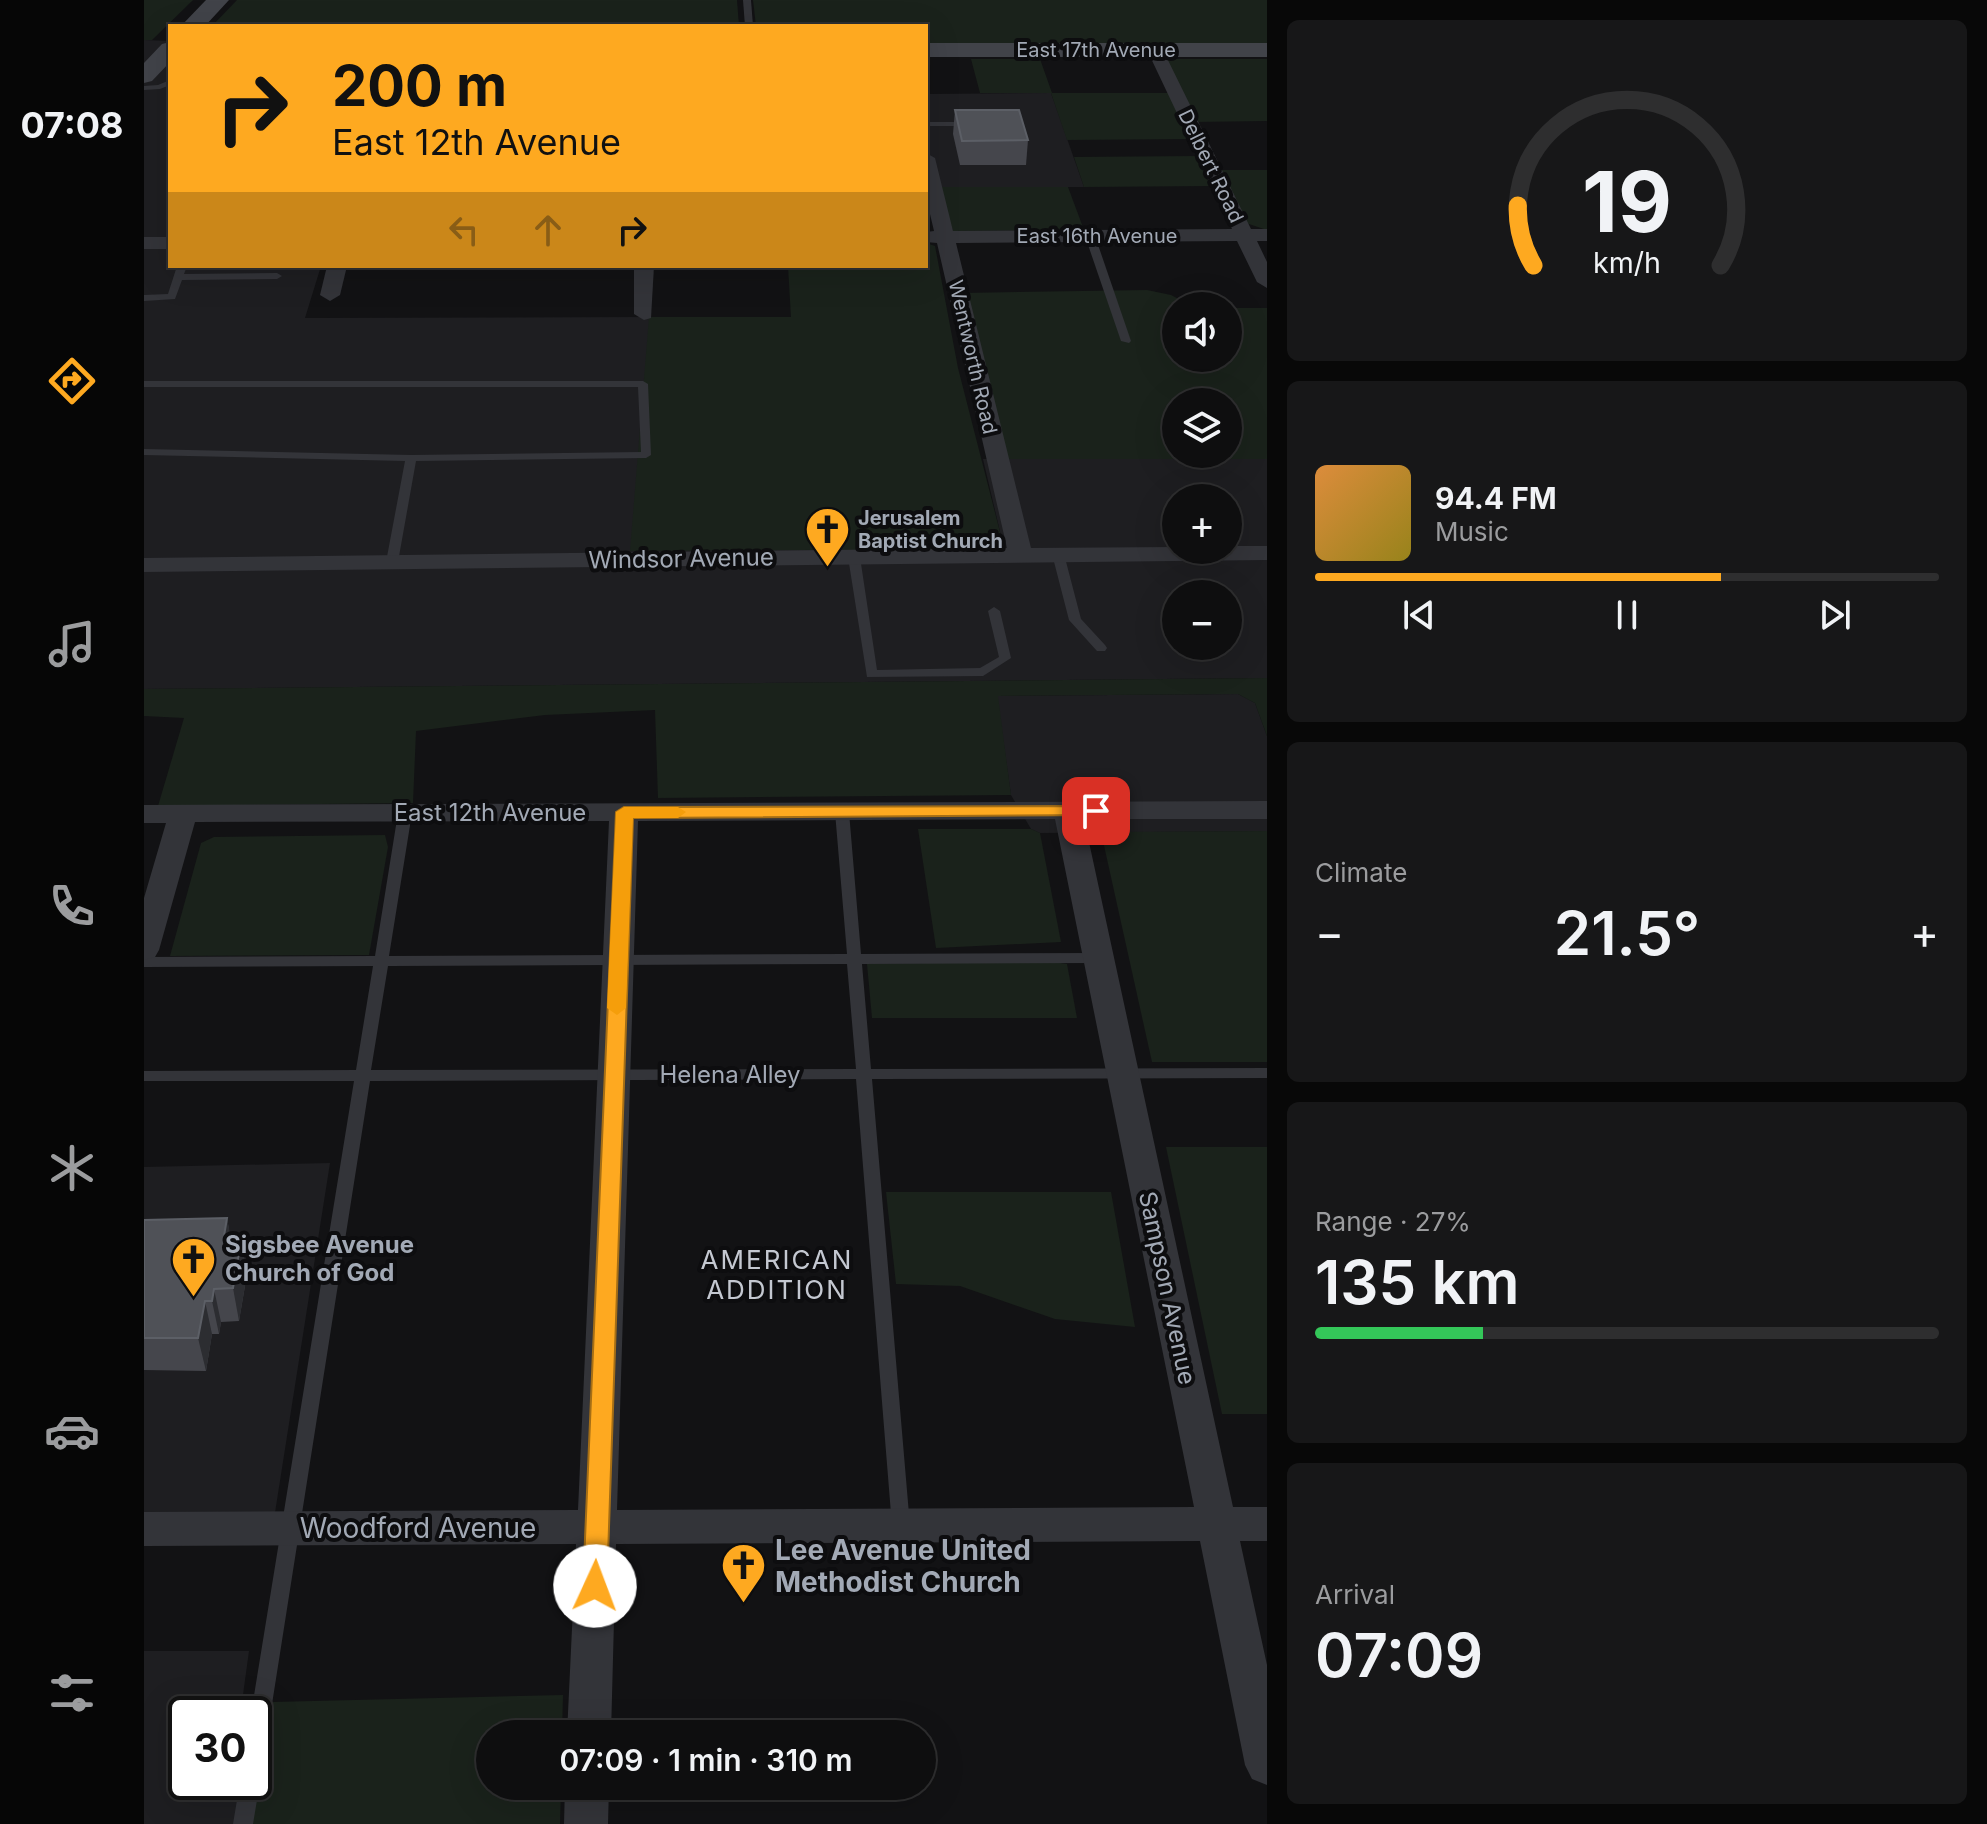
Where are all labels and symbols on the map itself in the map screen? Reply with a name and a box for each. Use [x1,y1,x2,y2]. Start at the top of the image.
street label: East 17th Avenue [1016,38,1176,62]
street label: Delbert Road [1173,105,1249,227]
street label: East 16th Avenue [1017,224,1177,248]
street label: Wentworth Road [944,278,1002,436]
church icon: Jerusalem Baptist Church [803,505,851,568]
place label: Jerusalem Baptist Church [858,506,1003,553]
street label: Windsor Avenue [588,542,774,575]
pin [1062,777,1130,845]
street label: East 12th Avenue [394,798,586,827]
street label: Helena Alley [659,1060,801,1089]
street label: Sampson Avenue [1133,1189,1202,1387]
place label: Sigsbee Avenue Church of God [225,1230,414,1287]
church icon: Sigsbee Avenue Church of God [170,1235,218,1298]
district label: AMERICAN ADDITION [701,1244,853,1305]
street label: Woodford Avenue [300,1511,536,1545]
place label: Lee Avenue United Methodist Church [775,1533,1031,1599]
church icon: Lee Avenue United Methodist Church [720,1542,768,1605]
position arrow [553,1544,637,1628]
speed limit sign: 30 [168,1696,272,1800]

